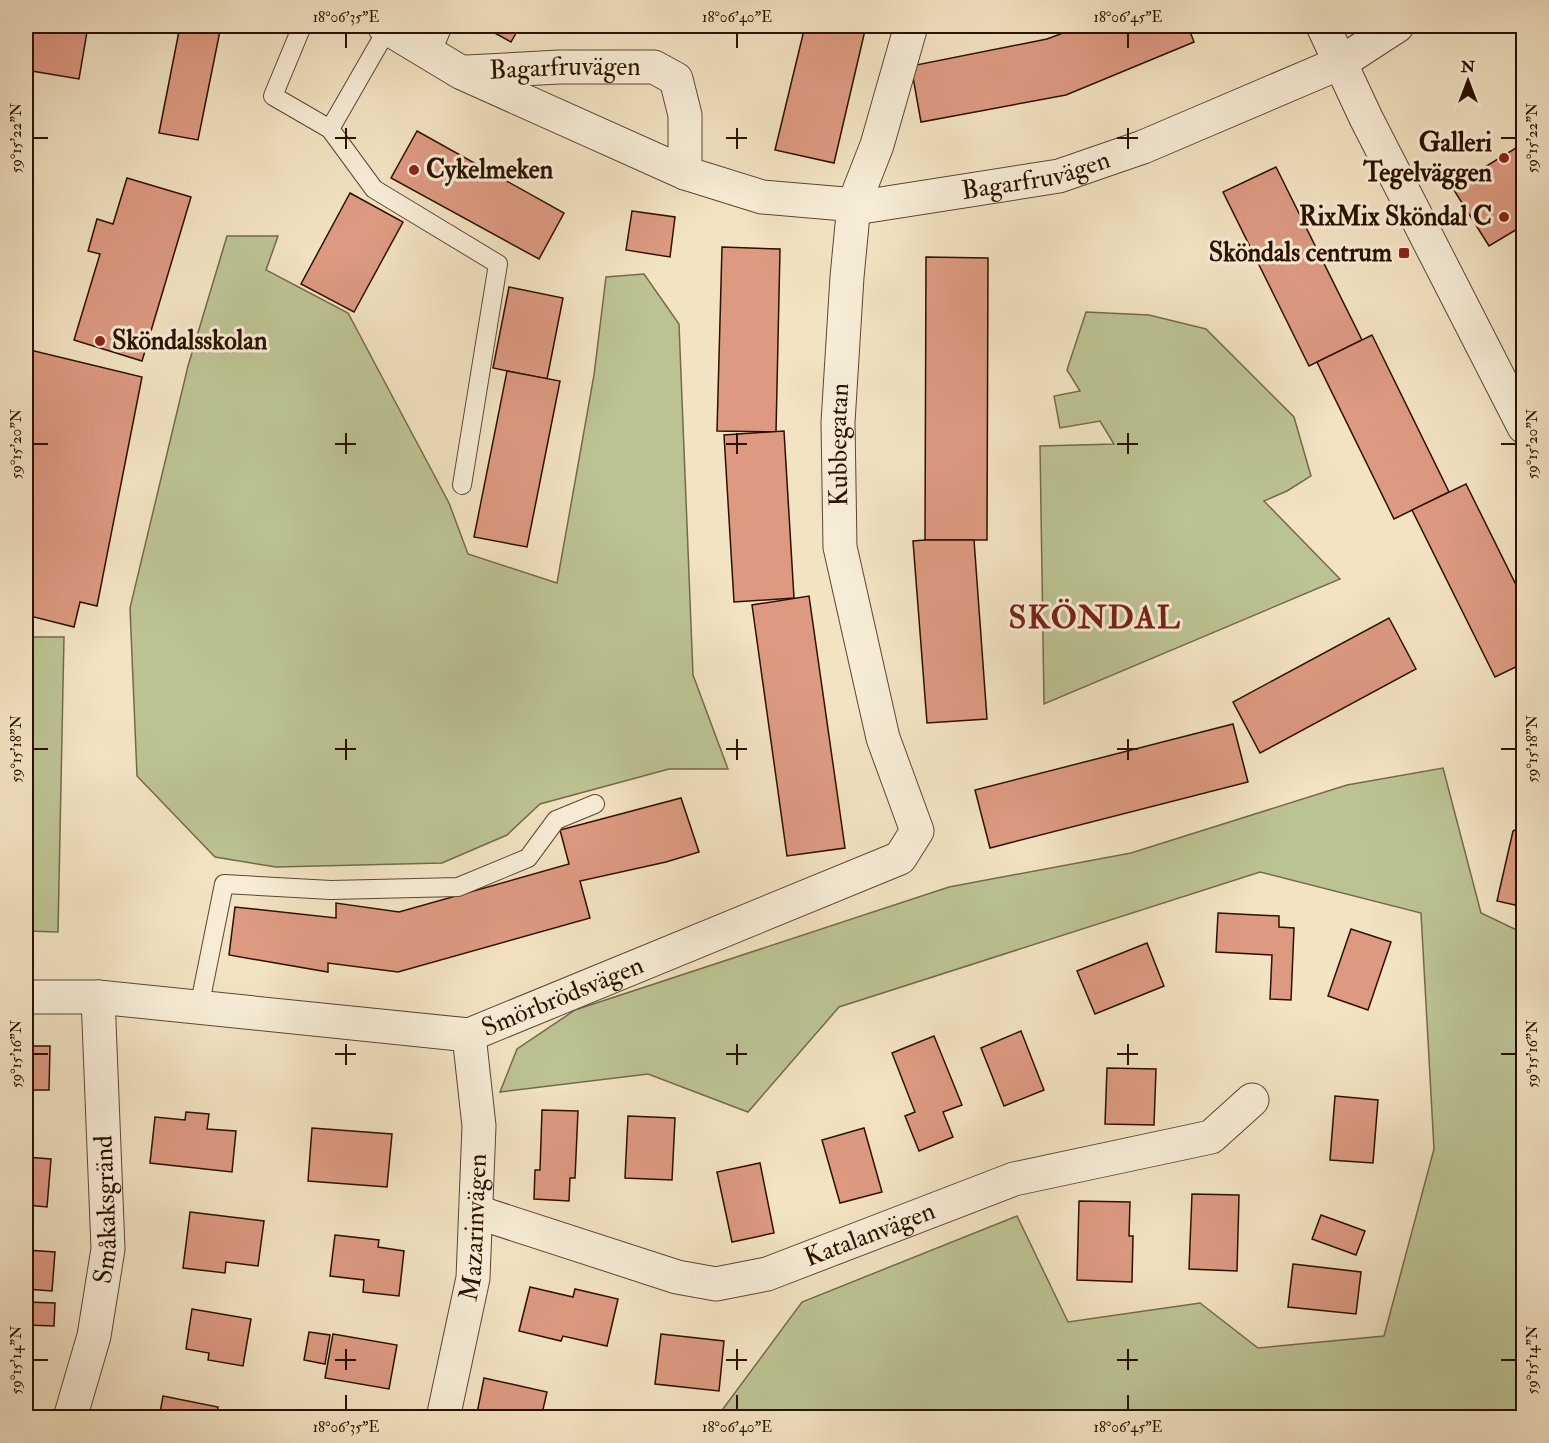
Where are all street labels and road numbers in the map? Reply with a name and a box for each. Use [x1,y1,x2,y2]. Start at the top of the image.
street label: Bagarfruvägen [488,51,641,87]
street label: Bagarfruvägen [959,144,1114,207]
street label: Kubbegatan [822,382,856,507]
street label: Smörbrödsvägen [477,949,648,1044]
street label: Småkaksgränd [87,1134,124,1286]
street label: Mazarinvägen [453,1153,494,1304]
street label: Katalanvägen [800,1195,940,1274]

